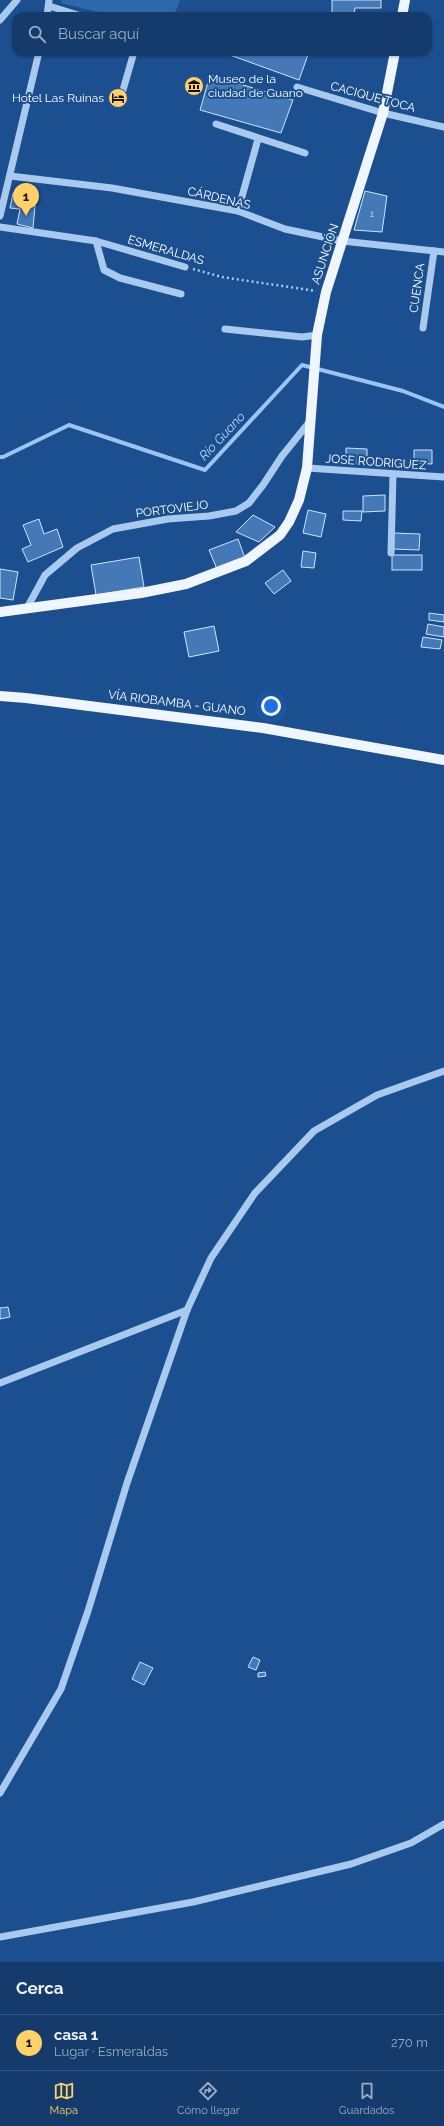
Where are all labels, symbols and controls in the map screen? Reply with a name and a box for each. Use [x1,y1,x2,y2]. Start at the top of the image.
search box [12,12,432,56]
icon: search [26,23,48,45]
text: Buscar aquí [58,25,139,43]
place label: Museo de la ciudad de Guano [208,72,303,100]
museum icon: Museo de la ciudad de Guano [183,75,205,97]
street label: CACIQUE TOCA [329,79,417,115]
hotel icon: Hotel Las Ruinas [107,87,129,109]
place label: Hotel Las Ruinas [12,91,104,105]
pin: 1 [13,183,39,216]
street label: CÁRDENAS [186,184,252,212]
house number: 1 [370,208,375,219]
street label: ASUNCIÓN [309,222,341,286]
street label: ESMERALDAS [126,232,206,268]
street label: CUENCA [407,262,427,314]
water label: Río Guano [196,409,248,463]
street label: JOSE RODRIGUEZ [325,451,427,473]
street label: PORTOVIEJO [135,498,209,520]
street label: VÍA RIOBAMBA - GUANO [107,688,247,718]
your location [261,696,281,716]
text: Cerca [16,1978,64,1998]
text: casa 1 [54,2026,98,2044]
text: 1 [26,2035,32,2050]
text: 270 m [391,2035,428,2050]
text: Lugar · Esmeraldas [54,2044,168,2059]
tab: Mapa [50,2080,78,2117]
tab: Cómo llegar [177,2080,240,2117]
tab: Guardados [339,2080,394,2117]

